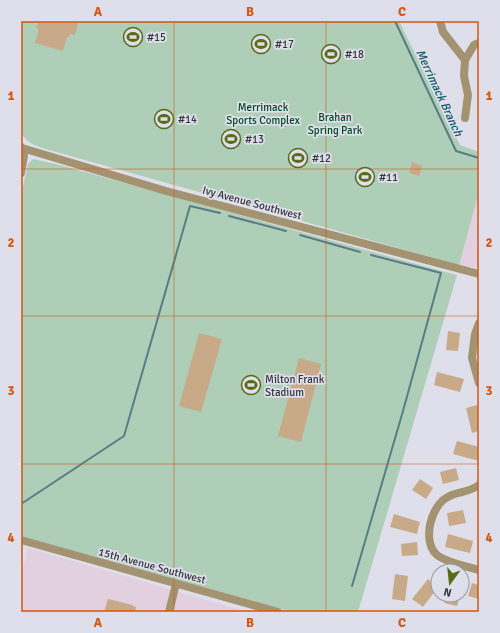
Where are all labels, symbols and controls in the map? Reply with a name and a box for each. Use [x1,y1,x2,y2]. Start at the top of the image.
text: A [94,4,103,20]
text: B [246,4,254,20]
text: C [398,4,406,20]
sports icon: #15 [122,26,144,48]
place label: #15 [147,31,166,44]
sports icon: #17 [250,33,272,55]
place label: #17 [275,38,294,51]
sports icon: #18 [320,43,342,65]
water label: Merrimack Branch [412,47,466,139]
place label: #18 [345,48,364,61]
text: 1 [7,88,15,104]
text: 1 [485,88,493,104]
park label: Merrimack Sports Complex [226,101,300,127]
sports icon: #14 [153,108,175,130]
park label: Brahan Spring Park [308,111,363,137]
place label: #14 [178,113,197,126]
sports icon: #13 [220,128,242,150]
place label: #13 [245,133,264,146]
sports icon: #12 [287,147,309,169]
place label: #12 [312,152,331,165]
sports icon: #11 [354,166,376,188]
place label: #11 [379,171,398,184]
street label: Ivy Avenue Southwest [201,184,303,223]
text: 2 [7,235,15,251]
text: 2 [485,235,493,251]
place label: Milton Frank Stadium [265,373,325,399]
sports icon: Milton Frank Stadium [240,374,262,396]
text: 3 [7,383,15,399]
text: 3 [485,383,493,399]
text: 4 [7,530,15,546]
text: 4 [485,530,493,546]
street label: 15th Avenue Southwest [97,545,207,587]
north arrow [430,563,470,603]
text: N [442,585,453,599]
text: A [94,615,103,631]
text: B [246,615,254,631]
text: C [398,615,406,631]

